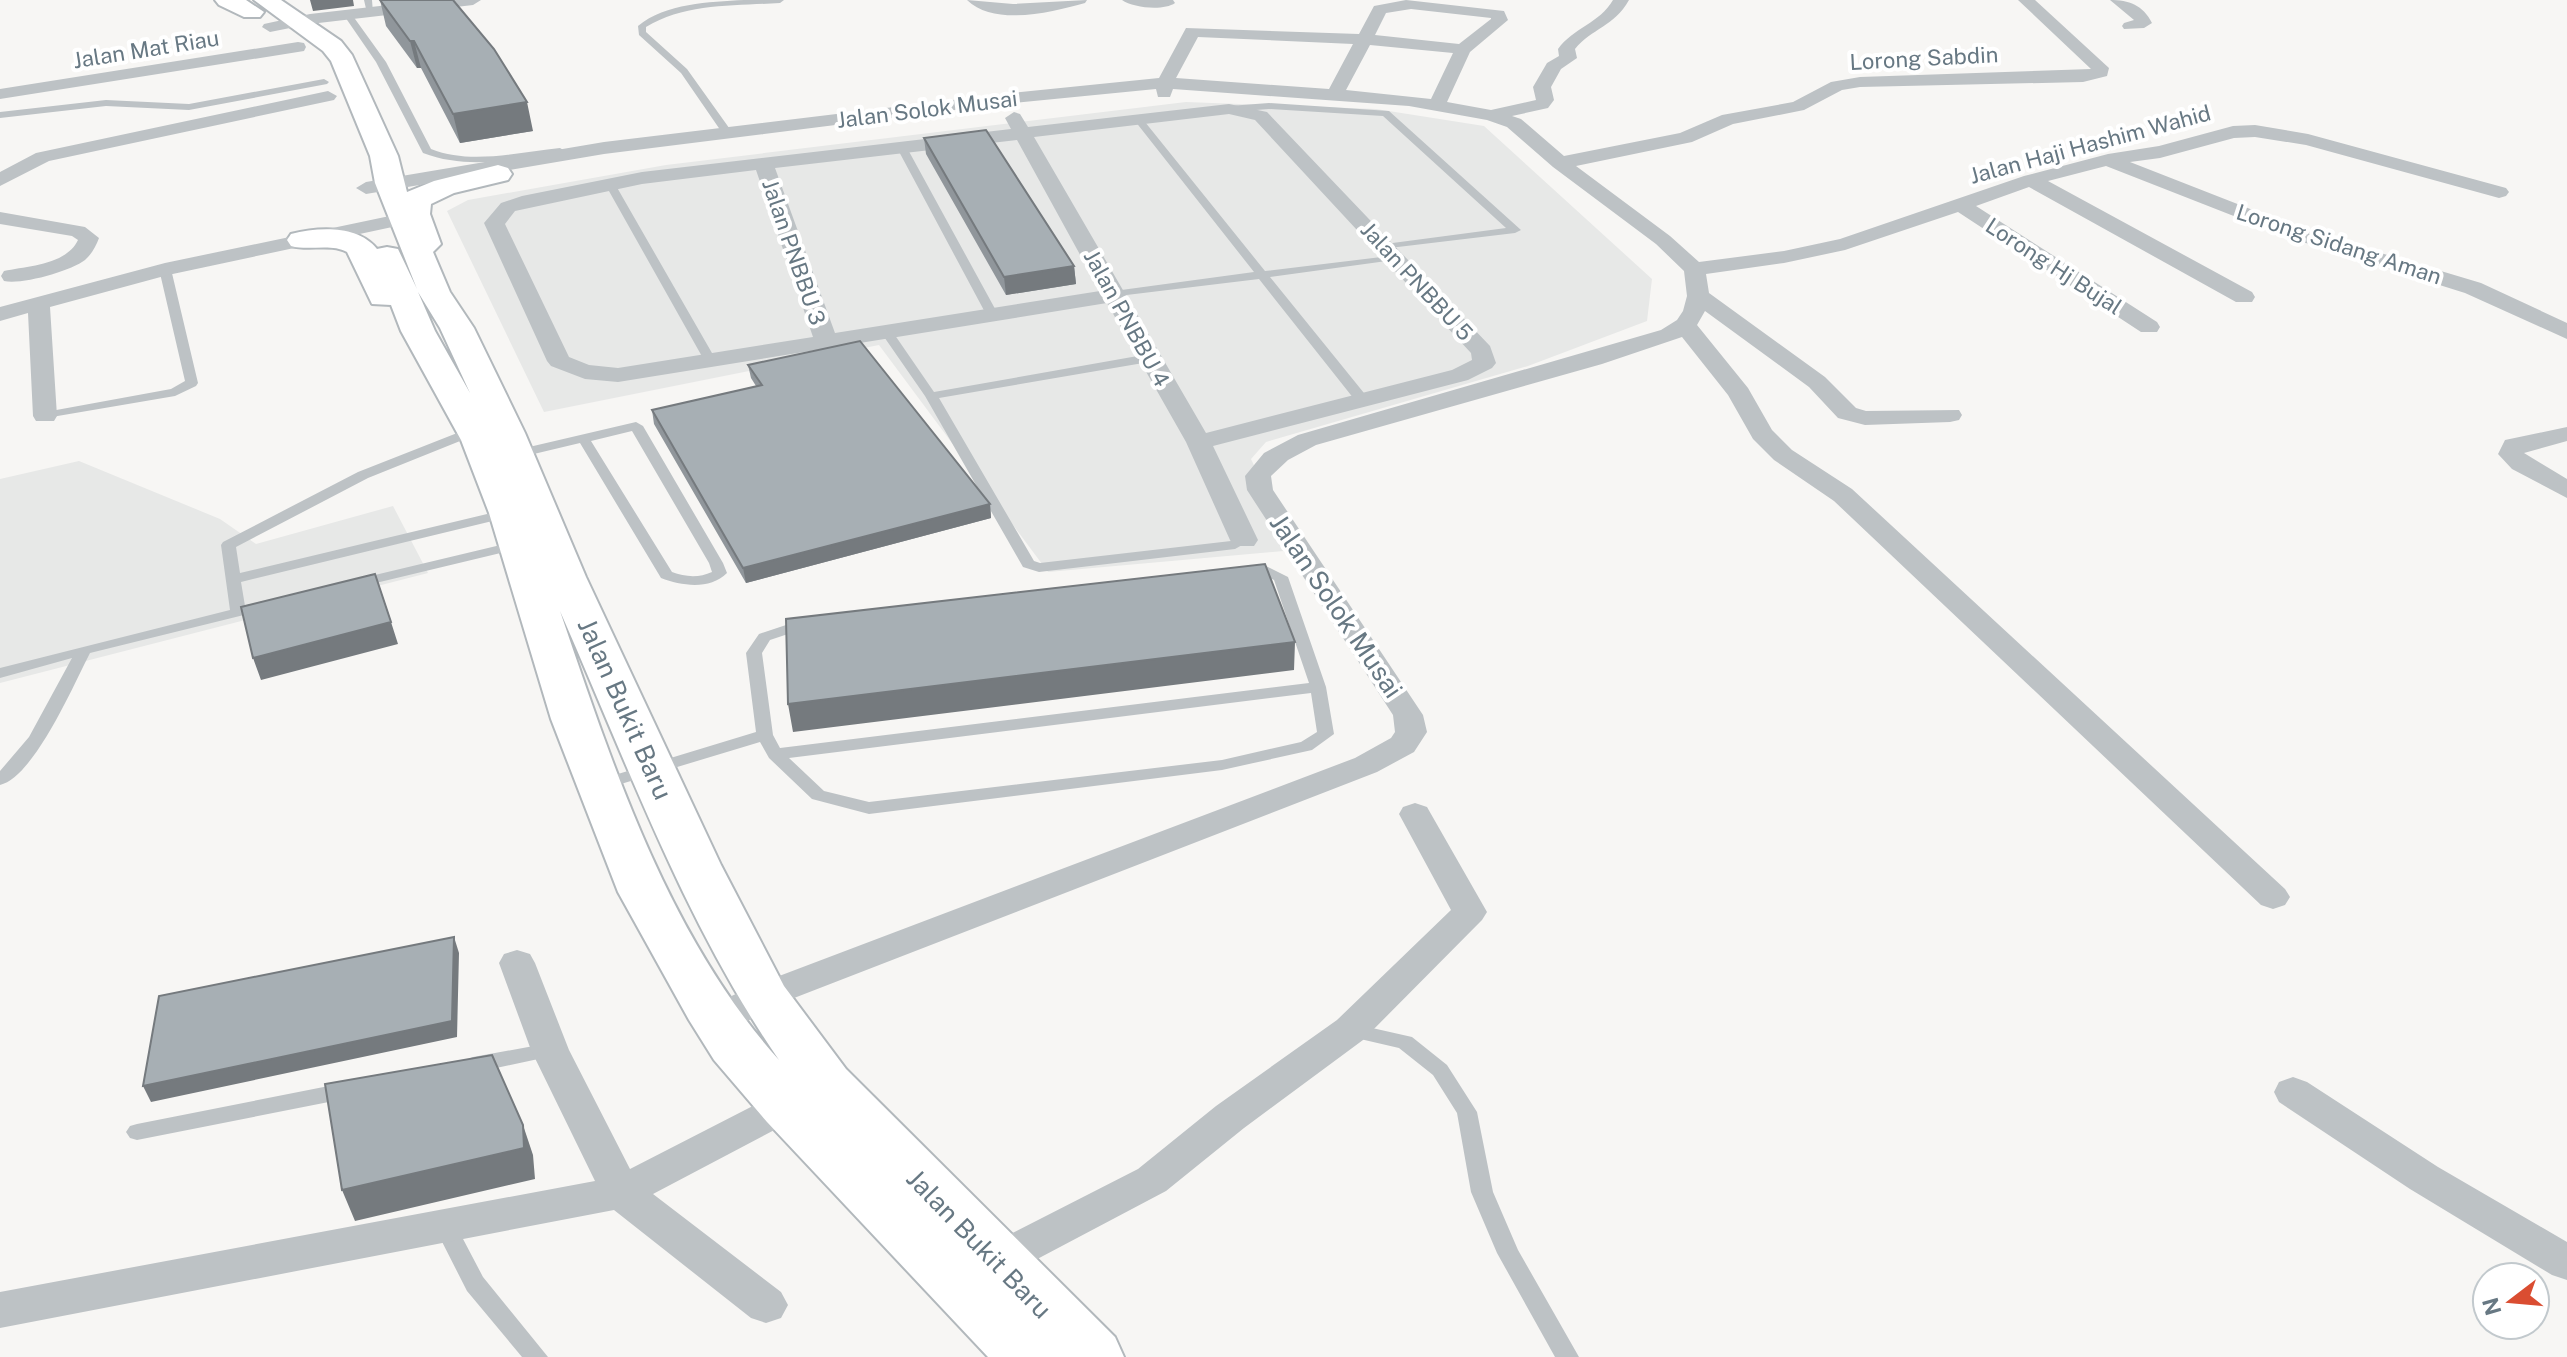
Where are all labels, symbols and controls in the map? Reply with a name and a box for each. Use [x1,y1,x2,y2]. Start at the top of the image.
street label: Jalan Mat Riau [71,25,221,73]
street label: Lorong Sabdin [1849,41,1999,75]
street label: Jalan Solok Musai [835,85,1019,133]
street label: Jalan Haji Hashim Wahid [1967,99,2213,189]
street label: Jalan PNBBU 3 [757,176,831,328]
street label: Lorong Sidang Aman [2233,199,2445,289]
street label: Lorong Hj Bujal [1981,212,2127,320]
street label: Jalan PNBBU 5 [1355,216,1479,346]
street label: Jalan PNBBU 4 [1079,245,1175,391]
street label: Jalan Solok Musai [1263,508,1409,704]
street label: Jalan Bukit Baru [572,613,679,804]
street label: Jalan Bukit Baru [900,1163,1058,1325]
north arrow [2471,1261,2551,1341]
text: N [2477,1295,2507,1318]

